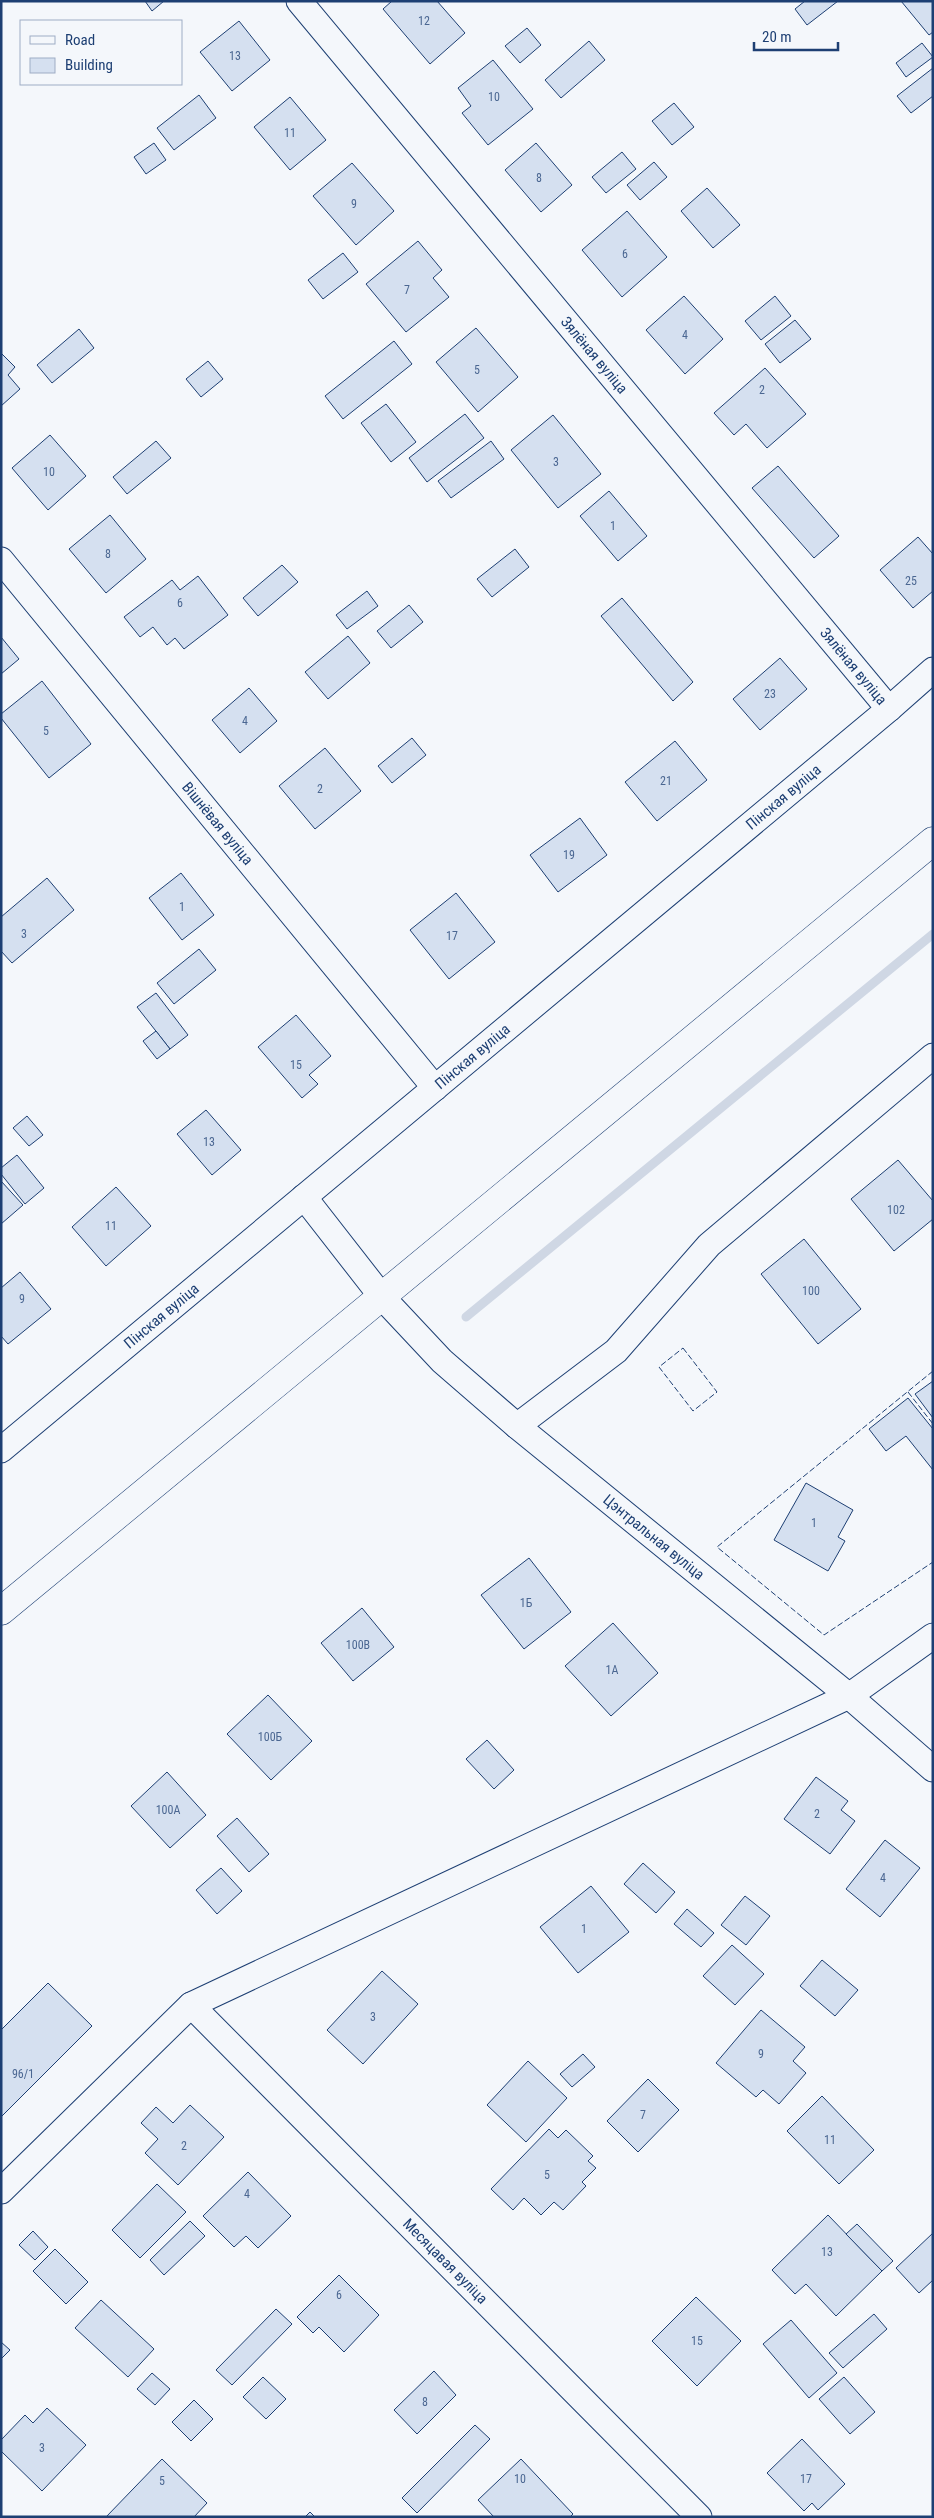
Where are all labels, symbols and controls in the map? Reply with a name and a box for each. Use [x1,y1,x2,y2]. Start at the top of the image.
house number: 12 [418,14,430,28]
legend [20,20,182,85]
scale bar [754,20,838,52]
text: 20 m [762,28,792,46]
text: Road [65,31,95,49]
house number: 13 [229,49,241,63]
text: Building [65,56,113,74]
house number: 10 [488,90,500,104]
house number: 11 [284,126,296,140]
house number: 8 [536,171,542,185]
house number: 9 [351,197,357,211]
house number: 6 [622,247,628,261]
house number: 7 [404,283,410,297]
street label: Зялёная вуліца [557,313,631,397]
house number: 4 [682,328,688,342]
house number: 5 [474,363,480,377]
house number: 2 [759,383,765,397]
house number: 3 [553,455,559,469]
house number: 10 [43,465,55,479]
house number: 1 [610,519,616,533]
house number: 8 [105,547,111,561]
house number: 25 [905,574,917,588]
house number: 6 [177,596,183,610]
street label: Зялёная вуліца [816,624,891,708]
house number: 23 [764,687,776,701]
house number: 4 [242,714,248,728]
house number: 5 [43,724,49,738]
street label: Пінская вуліца [742,761,824,834]
house number: 21 [660,774,672,788]
street label: Вішнёвая вуліца [178,778,257,869]
house number: 2 [317,782,323,796]
house number: 19 [563,848,575,862]
house number: 1 [179,900,185,914]
house number: 3 [21,927,27,941]
house number: 17 [446,929,458,943]
street label: Пінская вуліца [431,1020,514,1093]
house number: 15 [290,1058,302,1072]
house number: 13 [203,1135,215,1149]
house number: 102 [887,1203,905,1217]
house number: 11 [105,1219,117,1233]
street label: Пінская вуліца [120,1280,203,1352]
house number: 100 [802,1284,820,1298]
house number: 9 [19,1292,25,1306]
street label: Цэнтральная вуліца [599,1491,708,1584]
house number: 1 [811,1516,817,1530]
house number: 1Б [520,1596,533,1610]
house number: 100В [346,1638,370,1652]
house number: 1А [606,1663,619,1677]
house number: 100Б [258,1730,283,1744]
house number: 100А [156,1803,180,1817]
house number: 2 [814,1807,820,1821]
house number: 4 [880,1871,886,1885]
house number: 1 [581,1922,587,1936]
house number: 3 [370,2010,376,2024]
house number: 9 [758,2047,764,2061]
house number: 96/1 [12,2067,34,2081]
house number: 7 [640,2108,646,2122]
house number: 11 [824,2133,836,2147]
house number: 2 [181,2139,187,2153]
house number: 5 [544,2168,550,2182]
house number: 4 [244,2187,250,2201]
street label: Месяцавая вуліца [399,2215,491,2308]
house number: 13 [821,2245,833,2259]
house number: 6 [336,2288,342,2302]
house number: 15 [691,2334,703,2348]
house number: 8 [422,2395,428,2409]
house number: 3 [39,2441,45,2455]
house number: 10 [514,2472,526,2486]
house number: 17 [800,2472,812,2486]
house number: 5 [159,2474,165,2488]

